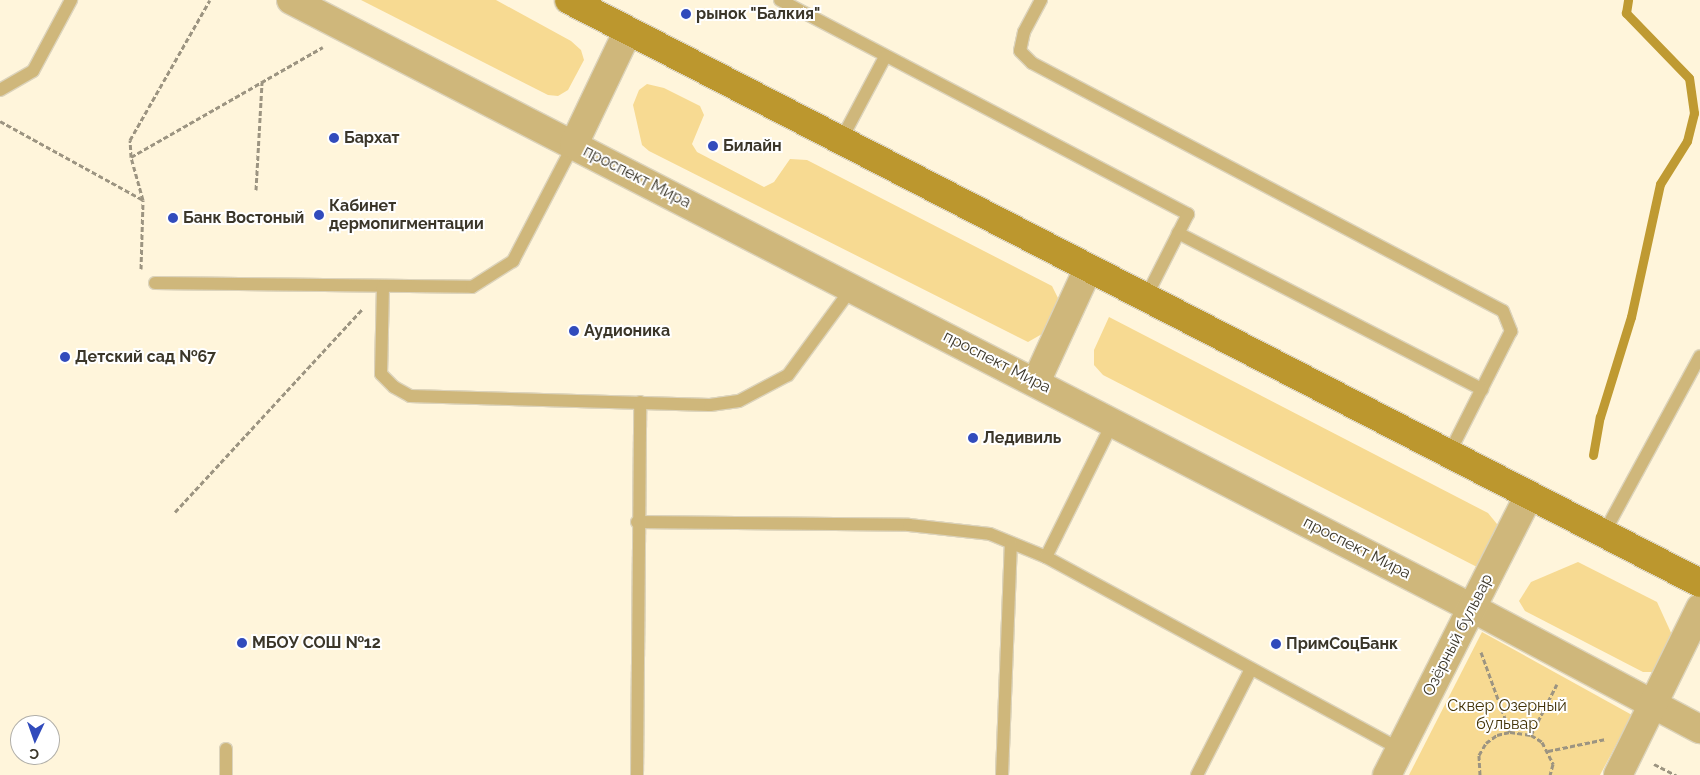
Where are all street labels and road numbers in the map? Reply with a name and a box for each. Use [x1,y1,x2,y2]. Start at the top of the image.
street label: проспект Мира [580,142,694,212]
street label: проспект Мира [940,327,1054,397]
street label: проспект Мира [1300,513,1414,583]
street label: Озёрный бульвар [1419,571,1497,699]

